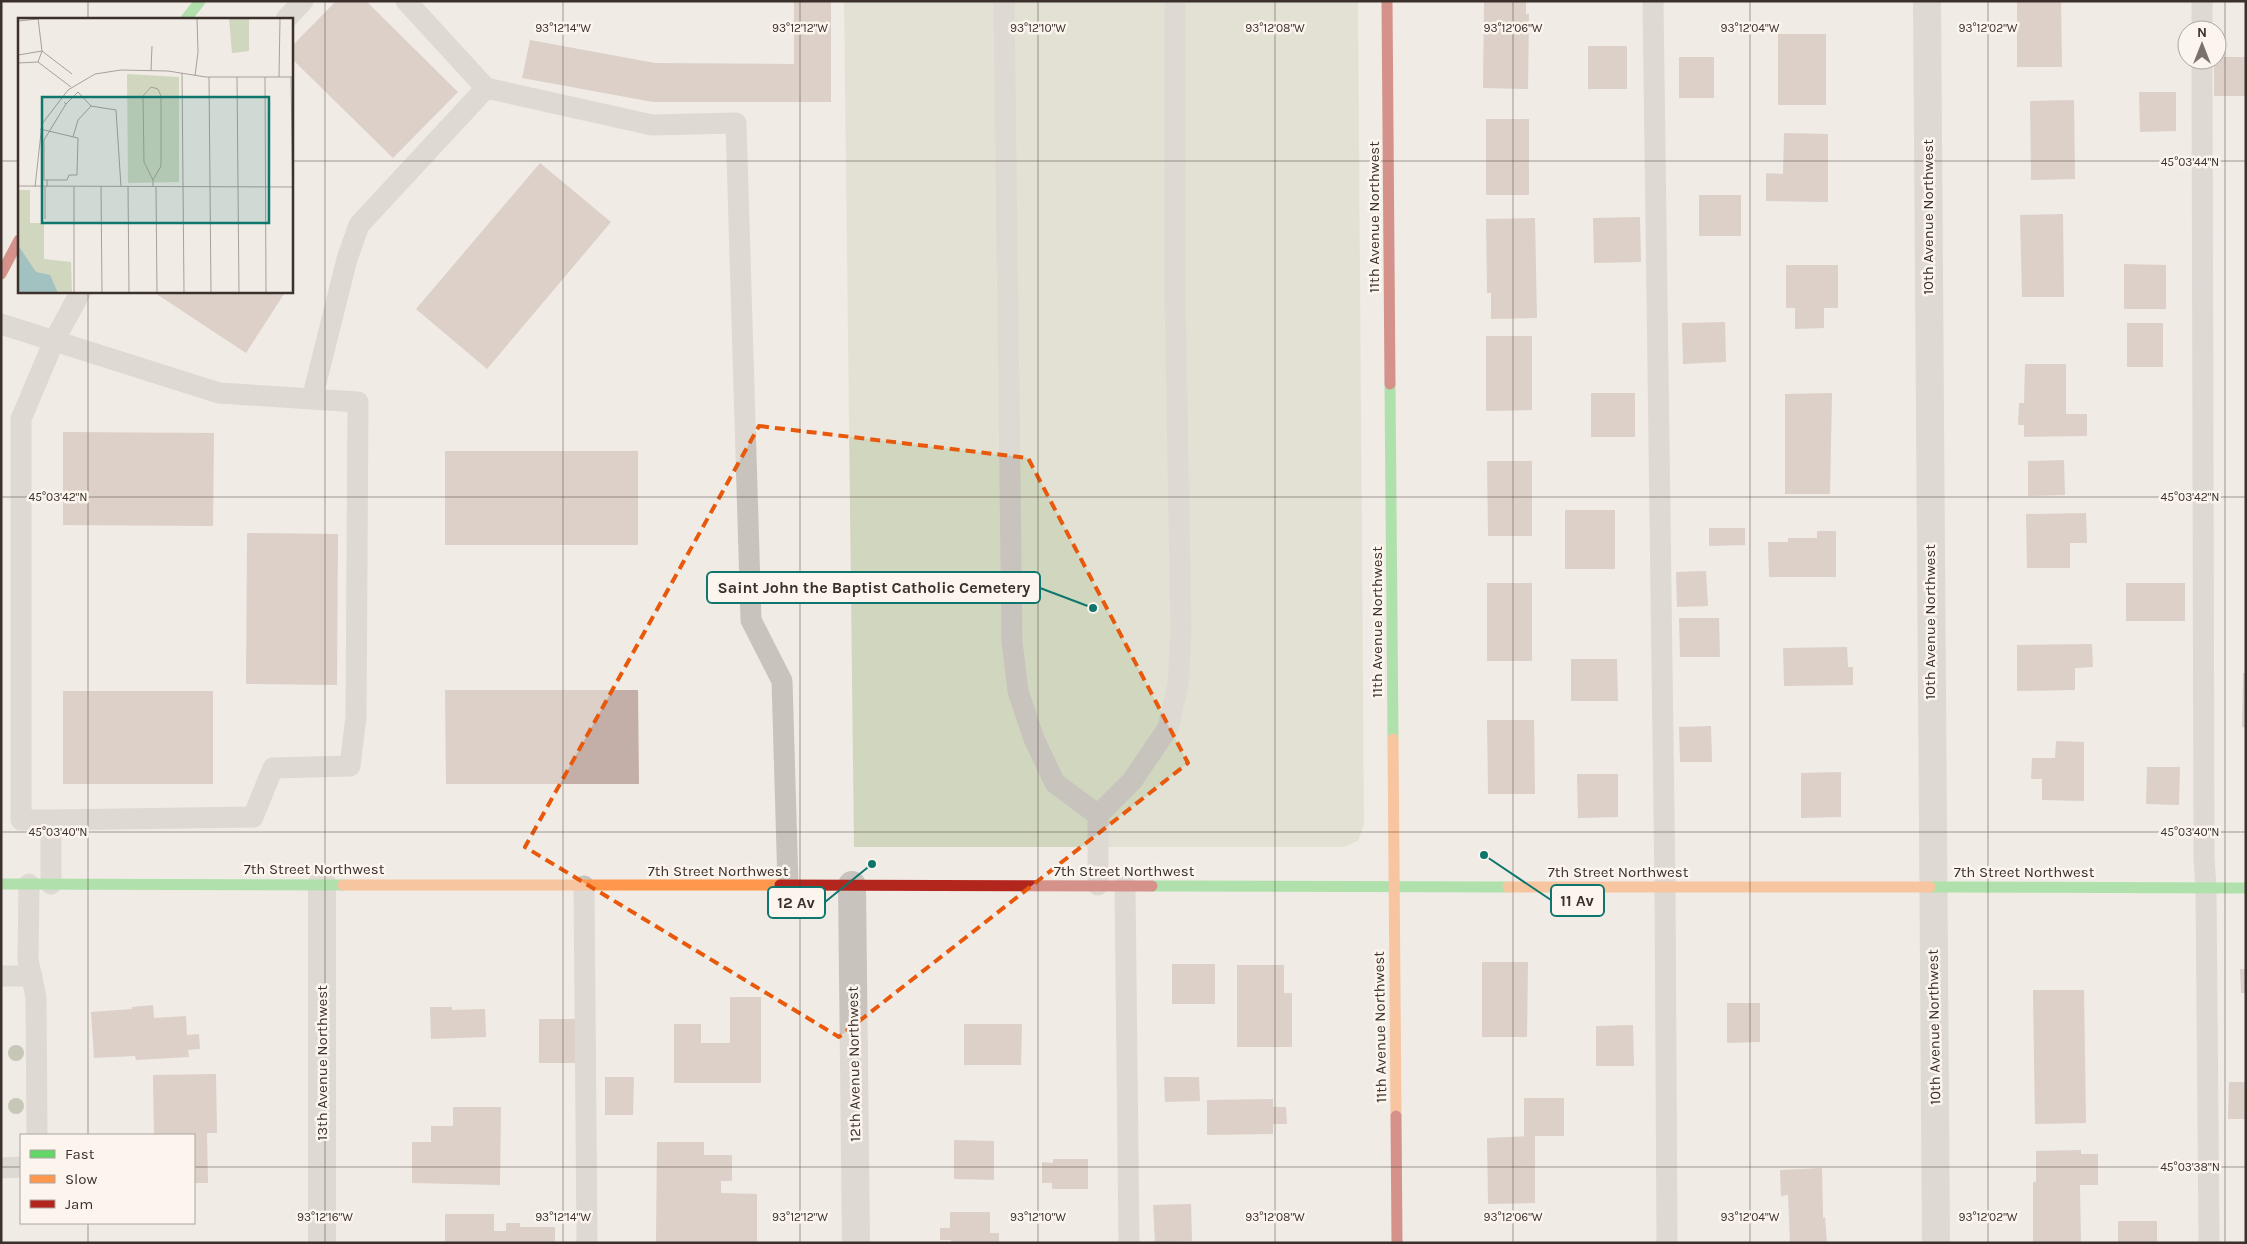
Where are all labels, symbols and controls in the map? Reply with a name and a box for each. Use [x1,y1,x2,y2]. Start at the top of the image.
inset map [18,18,292,292]
north arrow [2177,20,2227,70]
text: 93°12'14"W [535,21,591,35]
text: 93°12'12"W [772,21,828,35]
text: 93°12'10"W [1010,21,1066,35]
text: 93°12'08"W [1245,21,1305,35]
text: 93°12'06"W [1483,21,1543,35]
text: 93°12'04"W [1721,21,1780,35]
text: 93°12'02"W [1958,21,2018,35]
text: N [2197,24,2207,41]
street label: 10th Avenue Northwest [1919,139,1937,295]
street label: 11th Avenue Northwest [1365,141,1383,293]
text: 45°03'44"N [2161,155,2219,169]
text: 45°03'42"N [29,490,87,504]
text: 45°03'42"N [2161,490,2219,504]
street label: 10th Avenue Northwest [1921,544,1939,700]
street label: 11th Avenue Northwest [1368,546,1386,698]
callout: Saint John the Baptist Catholic Cemetery [707,572,1040,603]
text: Saint John the Baptist Catholic Cemetery [718,578,1030,597]
text: 45°03'40"N [28,825,88,839]
text: 45°03'40"N [2160,825,2220,839]
street label: 7th Street Northwest [244,860,385,878]
street label: 7th Street Northwest [648,862,789,880]
street label: 7th Street Northwest [1054,862,1195,880]
street label: 7th Street Northwest [1548,863,1689,881]
street label: 7th Street Northwest [1954,863,2095,881]
callout: 11 Av [1551,885,1604,916]
callout: 12 Av [768,887,825,918]
text: 11 Av [1560,891,1594,910]
text: 12 Av [777,893,815,912]
street label: 10th Avenue Northwest [1924,949,1944,1105]
street label: 11th Avenue Northwest [1370,951,1390,1103]
street label: 13th Avenue Northwest [313,985,331,1141]
street label: 12th Avenue Northwest [844,986,864,1142]
legend [20,1134,195,1224]
text: Fast [65,1145,95,1163]
text: 45°03'38"N [2160,1160,2220,1174]
text: Slow [65,1170,97,1188]
text: Jam [65,1195,93,1213]
text: 93°12'16"W [297,1210,353,1224]
text: 93°12'14"W [535,1210,591,1224]
text: 93°12'12"W [772,1210,828,1224]
text: 93°12'10"W [1010,1210,1066,1224]
text: 93°12'08"W [1245,1210,1305,1224]
text: 93°12'06"W [1483,1210,1543,1224]
text: 93°12'04"W [1721,1210,1780,1224]
text: 93°12'02"W [1958,1210,2018,1224]

